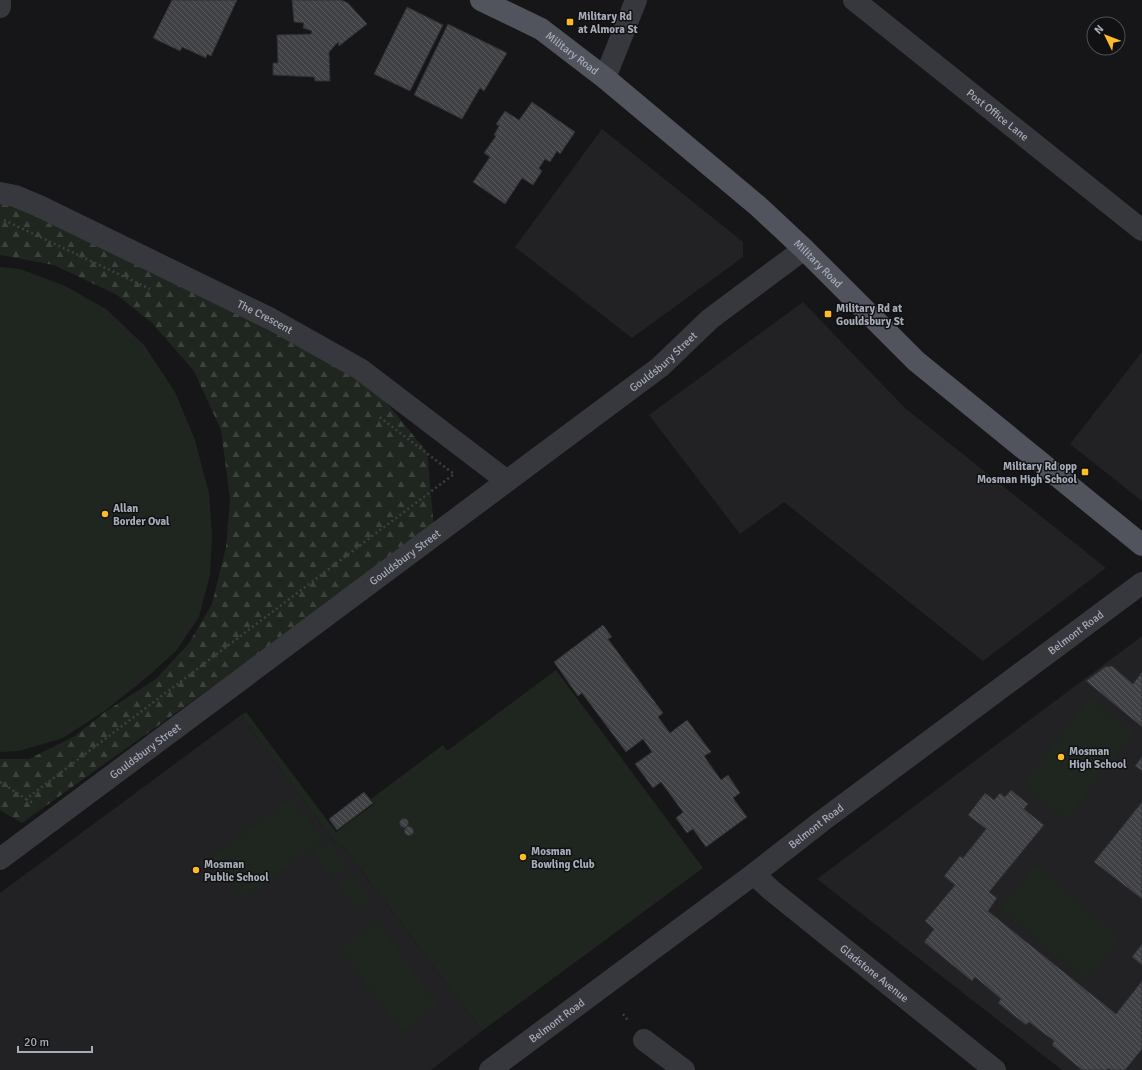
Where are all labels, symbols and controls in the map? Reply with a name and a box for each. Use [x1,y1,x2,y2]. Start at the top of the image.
place label: Military Rd at Almora St [578,10,638,36]
north arrow [1086,16,1126,56]
marker: Military Rd at Almora St [565,17,575,27]
text: N [1092,22,1106,37]
street label: Military Road [543,29,601,78]
street label: Post Office Lane [964,87,1031,144]
street label: Military Road [791,237,845,291]
street label: The Crescent [235,298,295,337]
place label: Military Rd at Gouldsbury St [836,302,904,328]
marker: Military Rd at Gouldsbury St [823,309,833,319]
street label: Gouldsbury Street [627,329,700,395]
place label: Military Rd opp Mosman High School [977,460,1078,486]
marker: Military Rd opp Mosman High School [1080,467,1090,477]
place label: Allan Border Oval [113,502,170,528]
marker: Allan Border Oval [100,509,110,519]
street label: Gouldsbury Street [367,527,443,588]
street label: Belmont Road [1046,608,1106,658]
street label: Gouldsbury Street [107,720,184,782]
place label: Mosman High School [1069,745,1127,771]
marker: Mosman High School [1056,752,1066,762]
street label: Belmont Road [786,801,846,852]
place label: Mosman Bowling Club [531,845,595,871]
marker: Mosman Bowling Club [518,852,528,862]
place label: Mosman Public School [204,858,269,884]
marker: Mosman Public School [191,865,201,875]
street label: Gladstone Avenue [837,942,911,1005]
street label: Belmont Road [527,996,587,1046]
scale bar [18,1028,92,1054]
text: 20 m [24,1035,49,1050]

